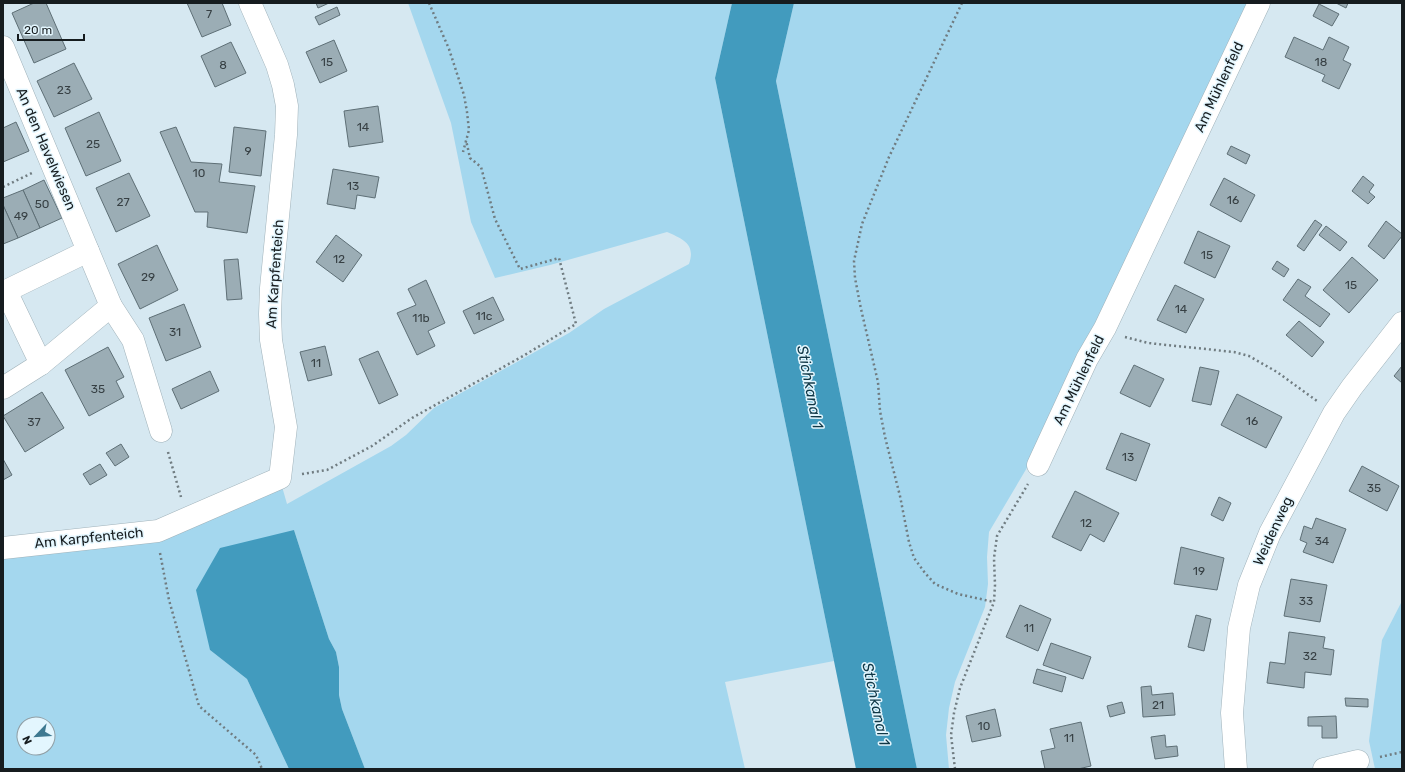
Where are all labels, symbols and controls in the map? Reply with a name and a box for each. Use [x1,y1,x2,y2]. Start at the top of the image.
house number: 7 [206,7,212,21]
scale bar [18,16,84,42]
text: 20 m [24,23,52,37]
street label: Am Mühlenfeld [1191,39,1247,135]
house number: 15 [321,55,333,69]
house number: 18 [1315,55,1327,69]
house number: 8 [219,58,227,72]
house number: 23 [57,83,71,97]
street label: An den Havelwiesen [12,85,80,213]
house number: 14 [357,120,370,134]
house number: 25 [86,137,100,151]
house number: 9 [244,144,252,158]
house number: 10 [193,166,205,180]
house number: 13 [347,179,359,193]
house number: 16 [1227,193,1239,207]
house number: 27 [116,195,130,209]
house number: 50 [35,197,49,211]
house number: 49 [14,209,28,223]
street label: Am Karpfenteich [263,219,287,329]
house number: 15 [1201,248,1213,262]
house number: 12 [333,252,345,266]
house number: 29 [141,270,155,284]
house number: 15 [1345,278,1357,292]
house number: 14 [1175,302,1188,316]
house number: 11c [476,309,493,323]
house number: 11b [412,311,430,325]
house number: 31 [169,325,181,339]
street label: Am Mühlenfeld [1050,332,1108,428]
water label: Stichkanal 1 [793,344,827,431]
house number: 11 [311,356,321,370]
house number: 35 [91,382,105,396]
house number: 16 [1246,414,1258,428]
house number: 37 [27,415,41,429]
house number: 13 [1122,450,1134,464]
house number: 35 [1367,481,1381,495]
street label: Weidenweg [1250,494,1296,568]
house number: 12 [1080,516,1092,530]
street label: Am Karpfenteich [34,524,144,552]
house number: 34 [1315,534,1330,548]
house number: 19 [1193,564,1205,578]
house number: 33 [1299,594,1313,608]
house number: 11 [1024,621,1034,635]
house number: 32 [1303,649,1317,663]
water label: Stichkanal 1 [858,661,894,748]
house number: 21 [1152,698,1164,712]
north arrow [16,716,56,756]
house number: 10 [978,719,990,733]
house number: 11 [1064,731,1074,745]
text: N [20,734,35,746]

